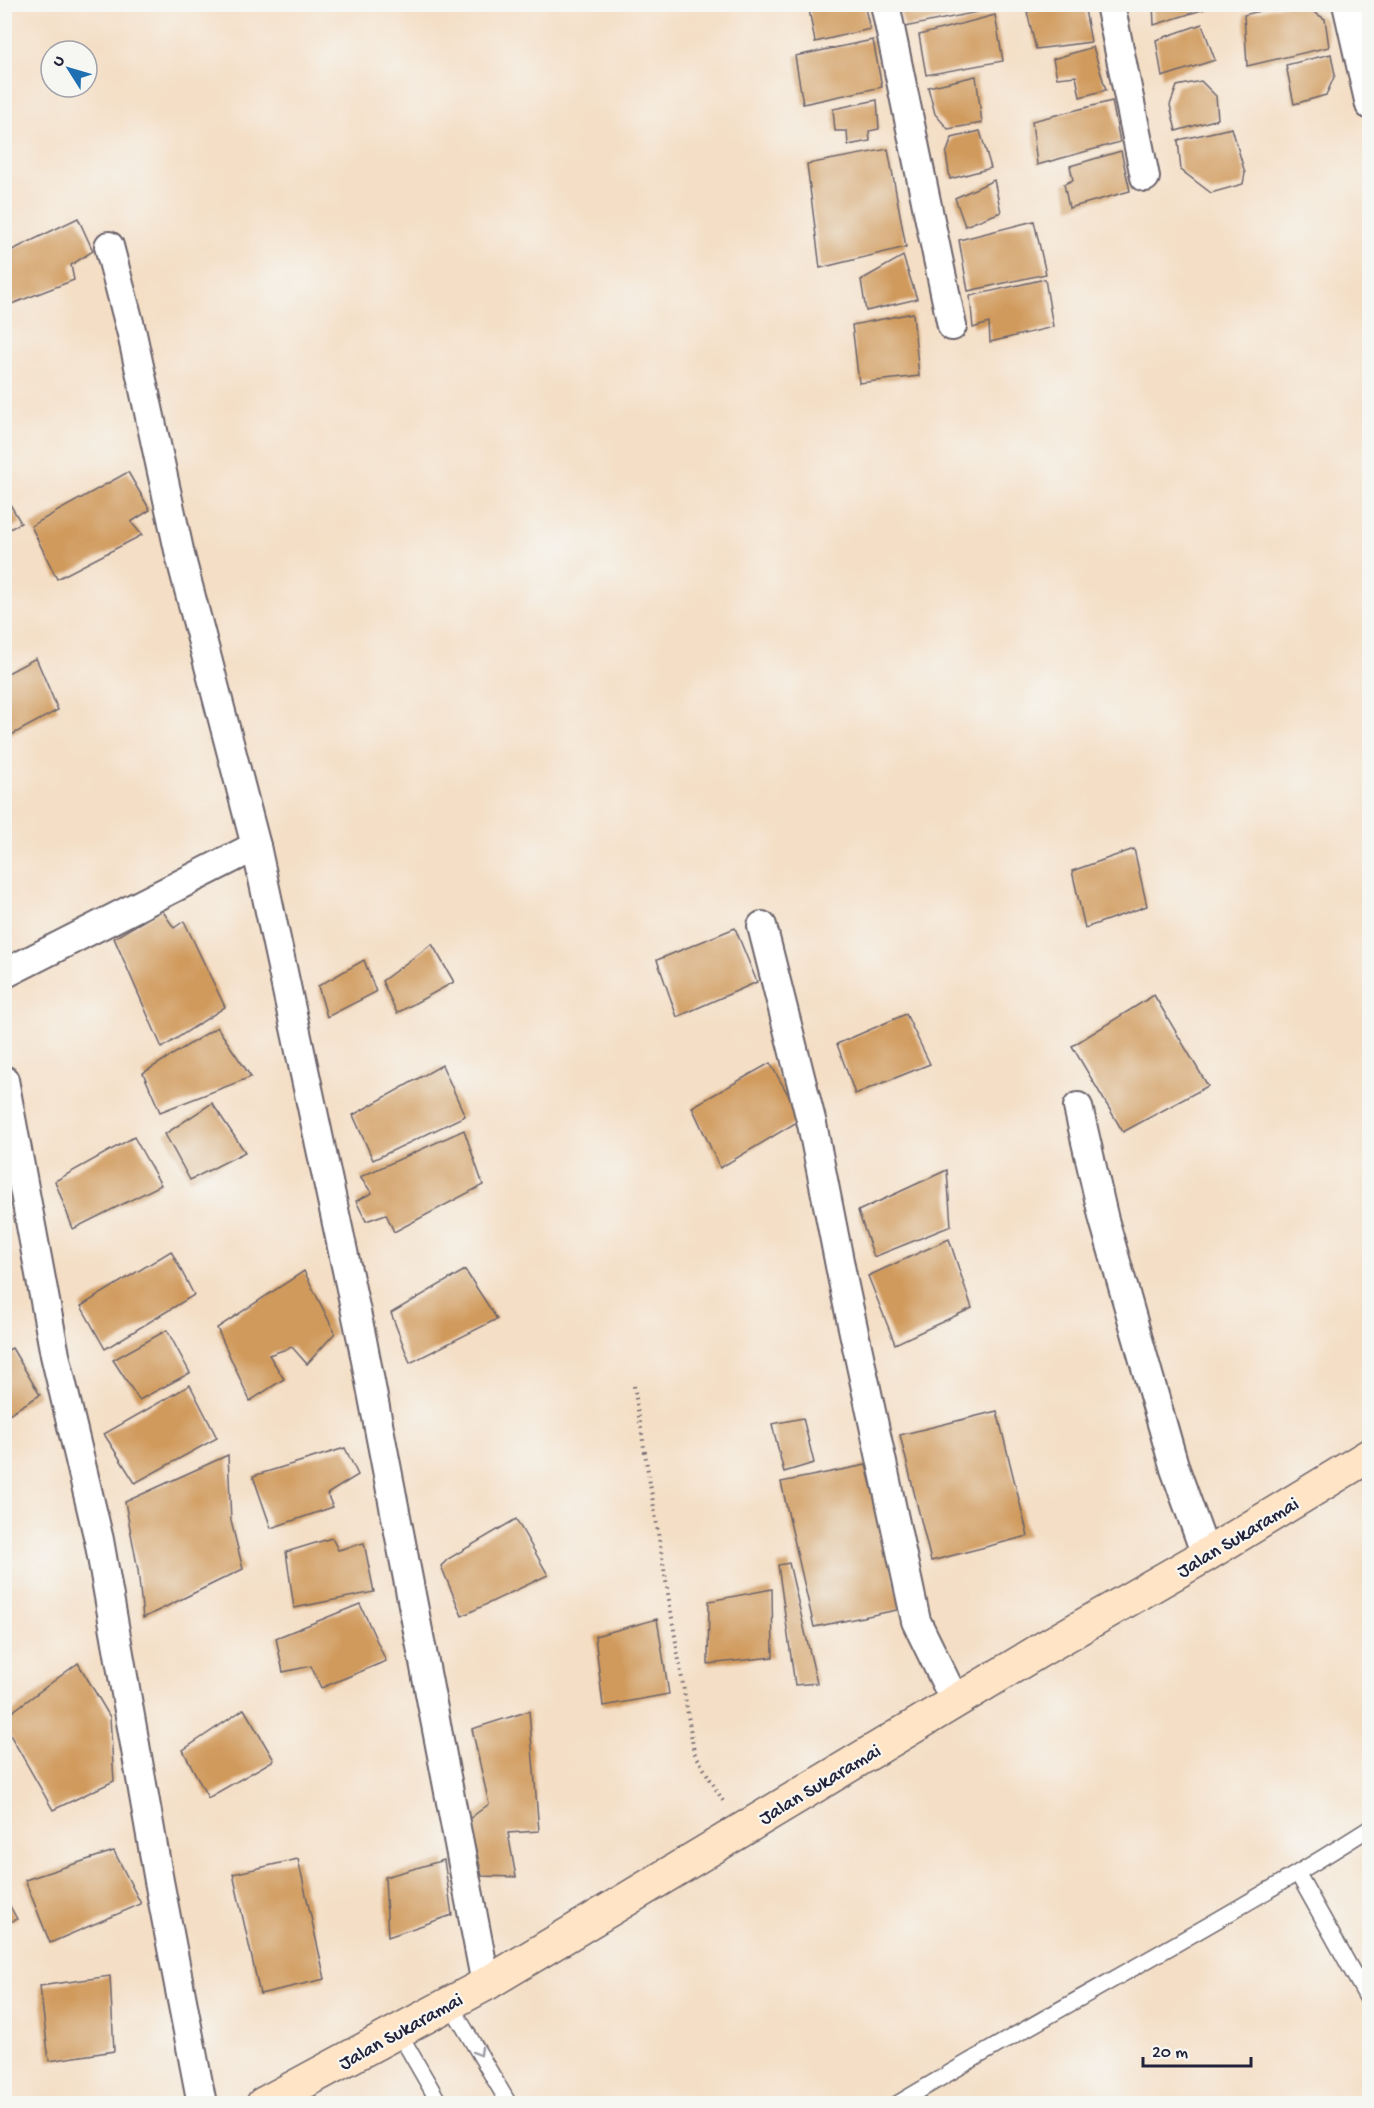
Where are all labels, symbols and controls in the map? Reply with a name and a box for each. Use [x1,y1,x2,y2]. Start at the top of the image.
north arrow [39,39,99,99]
text: U [49,52,71,71]
street label: Jalan Sukaramai [1174,1494,1304,1584]
street label: Jalan Sukaramai [756,1741,886,1831]
street label: Jalan Sukaramai [336,1990,468,2077]
scale bar [1143,2030,1251,2068]
text: 20 m [1152,2043,1188,2064]
one-way arrow [471,2046,483,2056]

